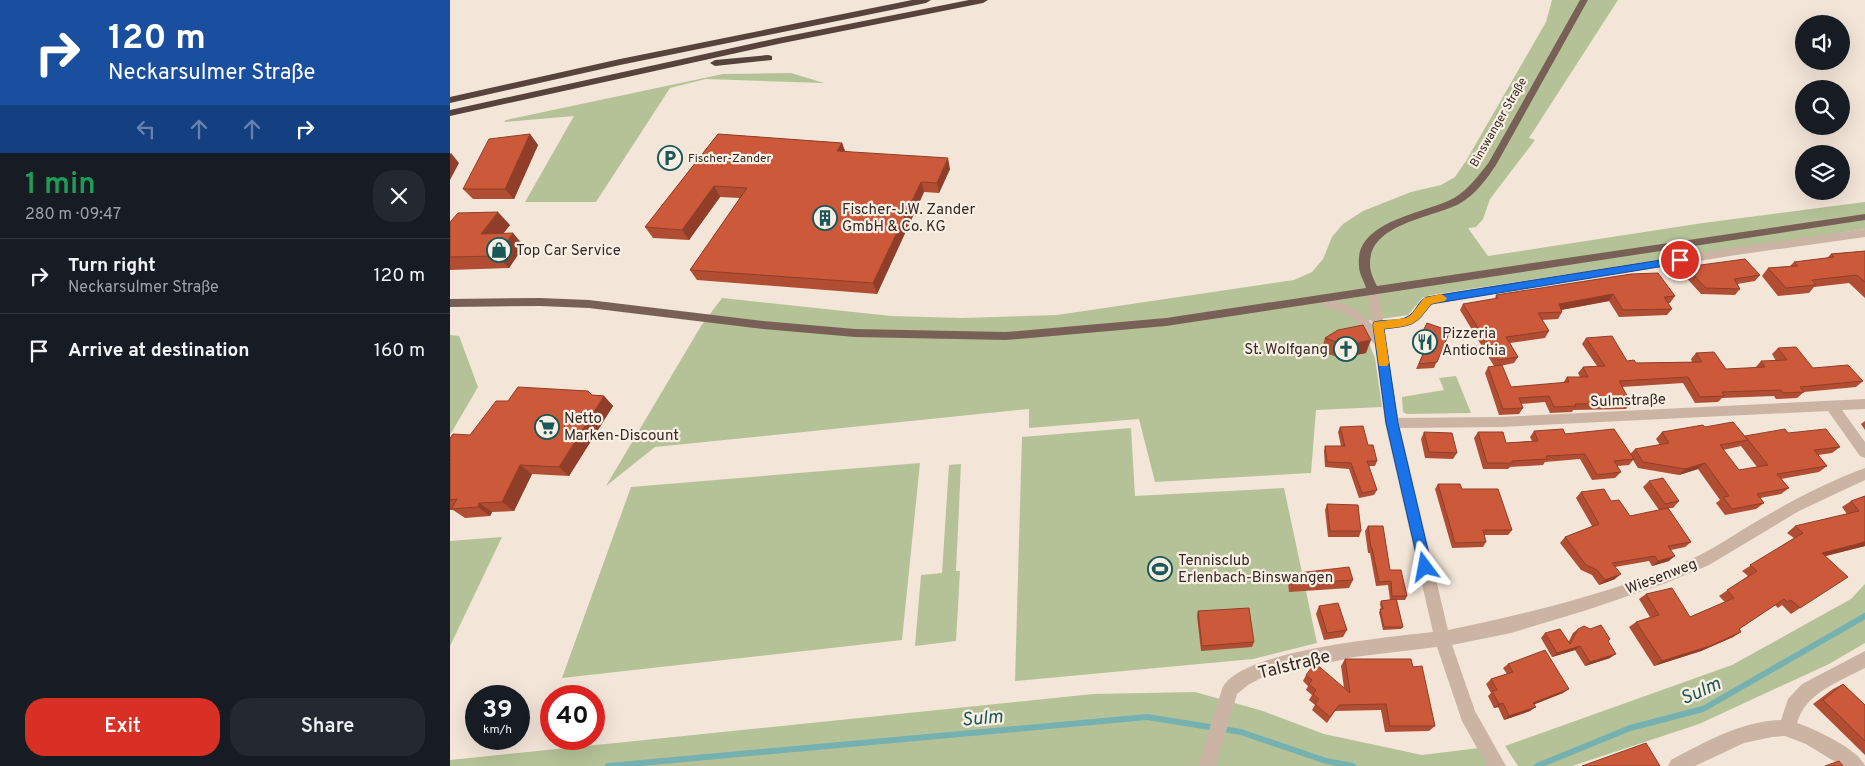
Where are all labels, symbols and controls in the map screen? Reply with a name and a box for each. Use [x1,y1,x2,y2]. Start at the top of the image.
map controls [1795,15,1850,200]
button: sound [1795,15,1850,70]
text: 120 m [108,17,206,61]
icon: right [25,20,90,85]
text: Neckarsulmer Straße [108,60,315,87]
street label: Binswanger Straße [1467,75,1531,170]
button: search [1795,80,1850,135]
icon: left [132,115,160,143]
icon: ahead [185,115,213,143]
icon: ahead [238,115,266,143]
icon: right [291,115,319,143]
parking icon: Fischer-Zander [657,145,683,171]
button: layers [1795,145,1850,200]
place label: Fischer-Zander [688,151,771,167]
text: 1 min [25,167,96,204]
button: close [373,170,425,222]
place label: Fischer-J.W. Zander GmbH & Co. KG [842,201,975,237]
text: 280 m · 09:47 [25,205,121,225]
building icon: Fischer-J.W. Zander GmbH & Co. KG [812,205,838,231]
shop icon: Top Car Service [486,237,512,263]
pin [1659,239,1701,281]
place label: Top Car Service [516,242,621,261]
icon: arrive [1666,246,1694,274]
text: Turn right [68,254,156,278]
icon: right [25,262,53,290]
text: 120 m [374,264,425,288]
text: Neckarsulmer Straße [68,278,219,298]
place label: Pizzeria Antiochia [1442,325,1506,361]
restaurant icon: Pizzeria Antiochia [1412,329,1438,355]
church icon: St. Wolfgang [1333,336,1359,362]
icon: arrive [25,337,53,365]
text: Arrive at destination [68,339,249,363]
text: 160 m [374,339,425,363]
place label: St. Wolfgang [1244,341,1328,360]
street label: Sulmstraße [1590,391,1666,412]
place label: Netto Marken-Discount [564,410,679,446]
supermarket icon: Netto Marken-Discount [534,414,560,440]
position arrow [1398,540,1450,592]
place label: Tennisclub Erlenbach-Binswangen [1178,552,1333,588]
street label: Wiesenweg [1623,555,1700,600]
sports icon: Tennisclub Erlenbach-Binswangen [1147,556,1173,582]
street label: Talstraße [1256,645,1333,686]
water label: Sulm [1677,672,1725,711]
speed limit sign: 40 [540,685,605,750]
text: 39 [482,695,513,727]
button: Exit [25,698,220,756]
button: Share [230,698,425,756]
water label: Sulm [960,705,1004,733]
text: km/h [483,722,512,738]

